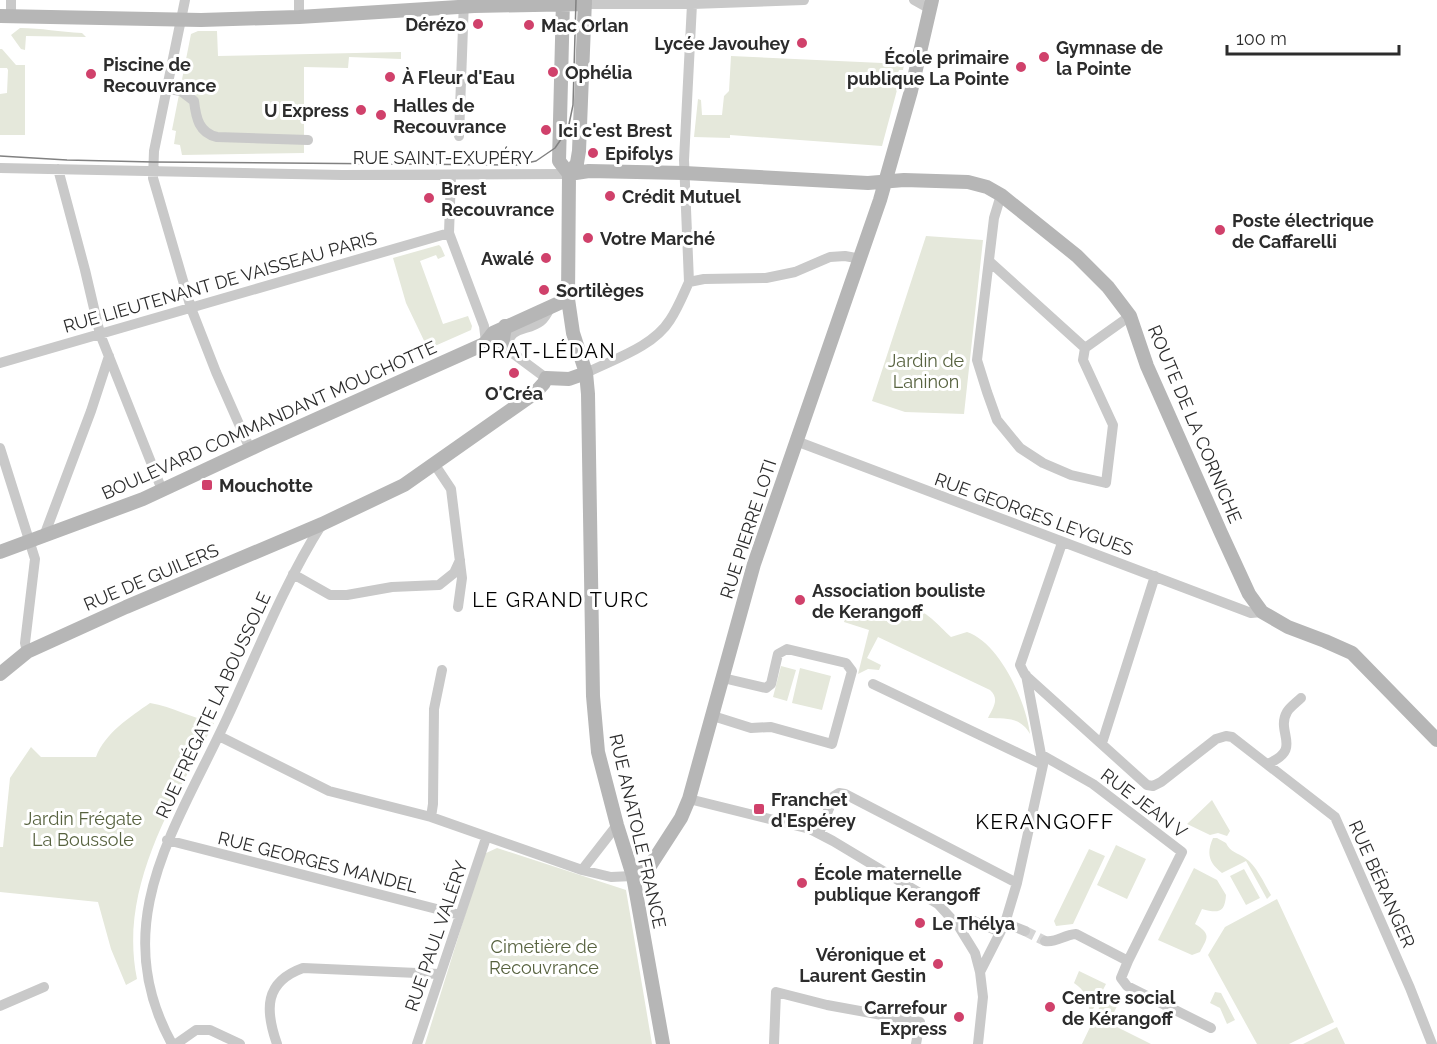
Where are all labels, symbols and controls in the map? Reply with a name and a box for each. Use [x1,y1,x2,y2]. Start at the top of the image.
place label: Dérézo [405,14,466,35]
place label: Mac Orlan [541,15,629,36]
marker: Dérézo [471,17,485,31]
marker: Mac Orlan [522,18,536,32]
scale bar [1227,18,1400,56]
text: 100 m [1236,28,1287,49]
place label: Lycée Javouhey [654,33,790,54]
marker: Lycée Javouhey [795,36,809,50]
place label: Gymnase de la Pointe [1056,37,1163,79]
place label: École primaire publique La Pointe [847,47,1009,89]
marker: Gymnase de la Pointe [1037,50,1051,64]
place label: Piscine de Recouvrance [103,54,217,96]
marker: École primaire publique La Pointe [1014,60,1028,74]
place label: Ophélia [565,62,632,83]
marker: Ophélia [546,65,560,79]
marker: Piscine de Recouvrance [84,67,98,81]
place label: À Fleur d'Eau [402,67,515,88]
marker: À Fleur d'Eau [383,70,397,84]
place label: Halles de Recouvrance [393,95,507,137]
place label: U Express [264,100,349,121]
marker: U Express [354,103,368,117]
marker: Halles de Recouvrance [374,108,388,122]
place label: Ici c'est Brest [558,120,672,141]
marker: Ici c'est Brest [539,123,553,137]
place label: Epifolys [605,143,673,164]
street label: RUE SAINT-EXUPÉRY [353,146,534,168]
marker: Epifolys [586,146,600,160]
place label: Brest Recouvrance [441,178,555,220]
place label: Crédit Mutuel [622,186,741,207]
marker: Crédit Mutuel [603,189,617,203]
marker: Brest Recouvrance [422,191,436,205]
place label: Poste électrique de Caffarelli [1232,210,1374,252]
marker: Poste électrique de Caffarelli [1213,223,1227,237]
street label: RUE LIEUTENANT DE VAISSEAU PARIS [61,227,379,337]
place label: Votre Marché [600,228,715,249]
marker: Votre Marché [581,231,595,245]
place label: Awalé [481,248,534,269]
marker: Awalé [539,251,553,265]
place label: Sortilèges [556,280,644,301]
marker: Sortilèges [537,283,551,297]
street label: ROUTE DE LA CORNICHE [1144,322,1246,526]
street label: BOULEVARD COMMANDANT MOUCHOTTE [98,336,440,504]
district label: PRAT-LÉDAN [478,339,616,363]
park label: Jardin de Laninon [888,350,965,392]
marker: O'Créa [507,366,521,380]
place label: O'Créa [485,383,543,404]
street label: RUE PIERRE LOTI [716,457,780,601]
street label: RUE GEORGES LEYGUES [932,468,1136,560]
place label: Mouchotte [219,475,313,496]
marker: Mouchotte [200,478,214,492]
street label: RUE DE GUILERS [80,539,222,615]
place label: Association bouliste de Kerangoff [812,580,986,622]
street label: RUE FRÉGATE LA BOUSSOLE [150,588,275,821]
district label: LE GRAND TURC [472,588,650,612]
marker: Association bouliste de Kerangoff [793,593,807,607]
street label: RUE ANATOLE FRANCE [605,732,671,930]
street label: RUE JEAN V [1097,764,1191,842]
place label: Franchet d'Espérey [771,789,856,831]
marker: Franchet d'Espérey [752,802,766,816]
park label: Jardin Frégate La Boussole [24,808,143,850]
district label: KERANGOFF [975,809,1115,834]
street label: RUE BÉRANGER [1345,817,1421,951]
street label: RUE GEORGES MANDEL [216,827,421,897]
street label: RUE PAUL VALÉRY [399,857,472,1014]
place label: École maternelle publique Kerangoff [814,863,980,905]
marker: École maternelle publique Kerangoff [795,876,809,890]
place label: Le Thélya [932,913,1015,934]
marker: Le Thélya [913,916,927,930]
park label: Cimetière de Recouvrance [489,936,599,978]
place label: Véronique et Laurent Gestin [799,944,926,986]
marker: Véronique et Laurent Gestin [931,957,945,971]
place label: Centre social de Kérangoff [1062,987,1176,1029]
place label: Carrefour Express [864,997,947,1039]
marker: Centre social de Kérangoff [1043,1000,1057,1014]
marker: Carrefour Express [952,1010,966,1024]

